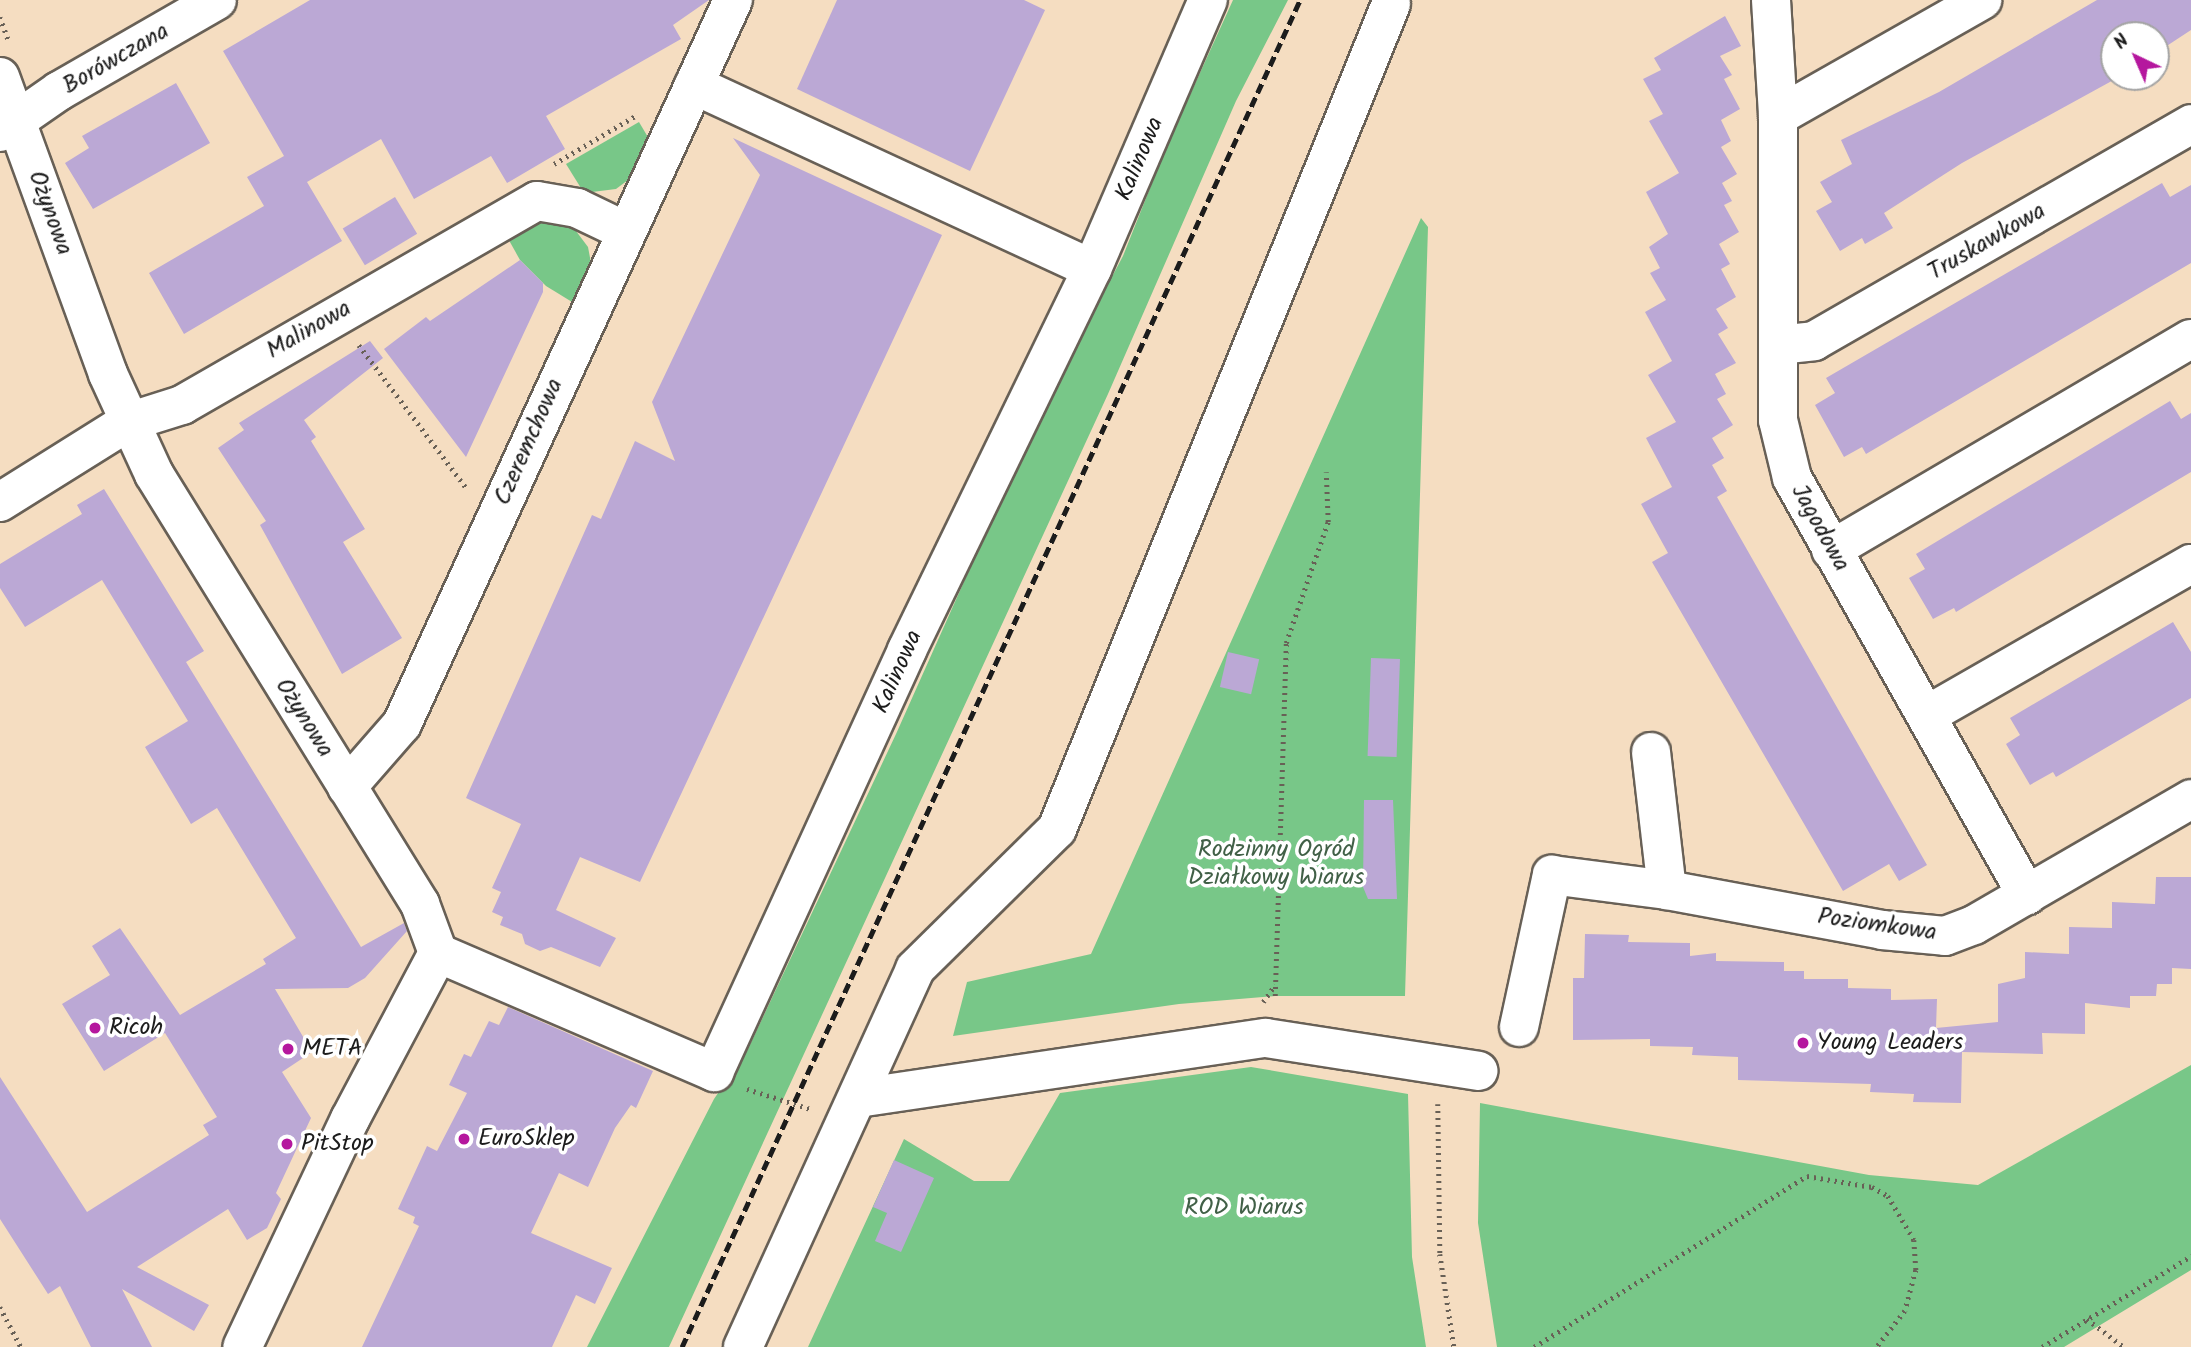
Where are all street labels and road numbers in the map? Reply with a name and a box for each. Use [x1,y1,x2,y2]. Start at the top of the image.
street label: Borówczana [58,17,174,101]
street label: Kalinowa [1110,113,1170,205]
street label: Ożynowa [22,167,78,259]
street label: Truskawkowa [1923,197,2051,287]
street label: Malinowa [262,294,356,366]
street label: Czeremchowa [488,374,570,510]
street label: Jagodowa [1784,479,1856,577]
street label: Kalinowa [867,626,929,718]
street label: Ożynowa [269,673,339,763]
street label: Poziomkowa [1816,902,1938,948]

